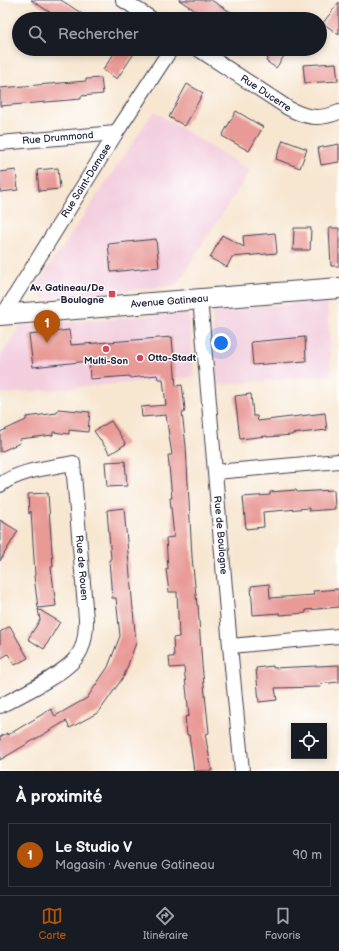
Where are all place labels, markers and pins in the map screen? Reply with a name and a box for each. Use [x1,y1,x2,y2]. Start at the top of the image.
place label: Av. Gatineau/De Boulogne [29,282,104,306]
marker: Av. Gatineau/De Boulogne [107,289,117,299]
pin: 1 [34,310,60,343]
marker: Multi-Son [101,344,111,354]
place label: Otto-Stadt [148,352,197,364]
marker: Otto-Stadt [135,353,145,363]
place label: Multi-Son [84,355,128,367]

